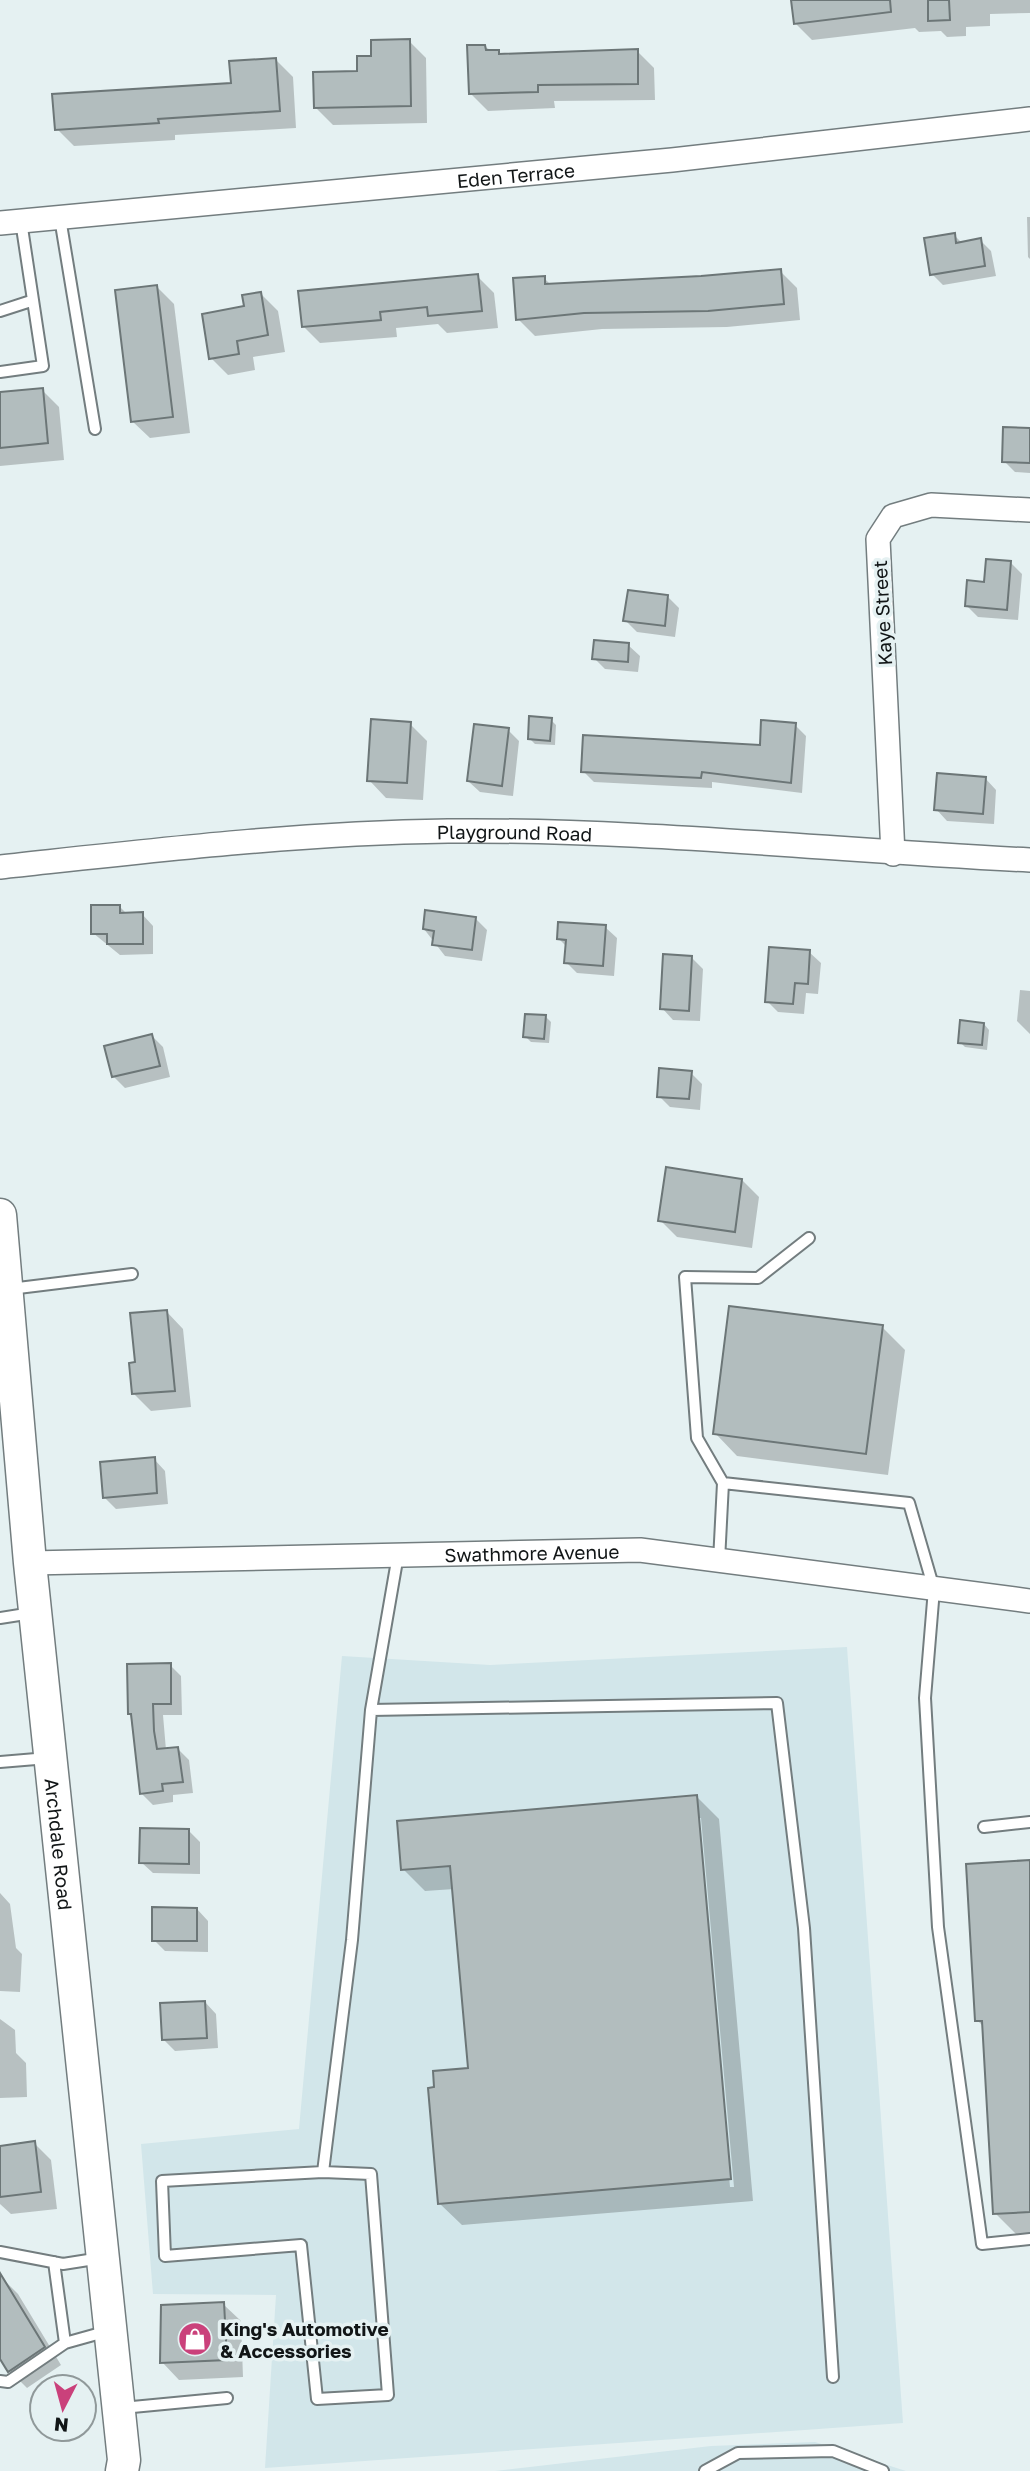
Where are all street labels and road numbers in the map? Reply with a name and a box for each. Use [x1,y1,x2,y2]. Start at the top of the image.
street label: Eden Terrace [456,158,576,192]
street label: Kaye Street [868,560,896,666]
street label: Playground Road [436,819,593,845]
street label: Swathmore Avenue [444,1539,620,1566]
street label: Archdale Road [41,1777,78,1911]

